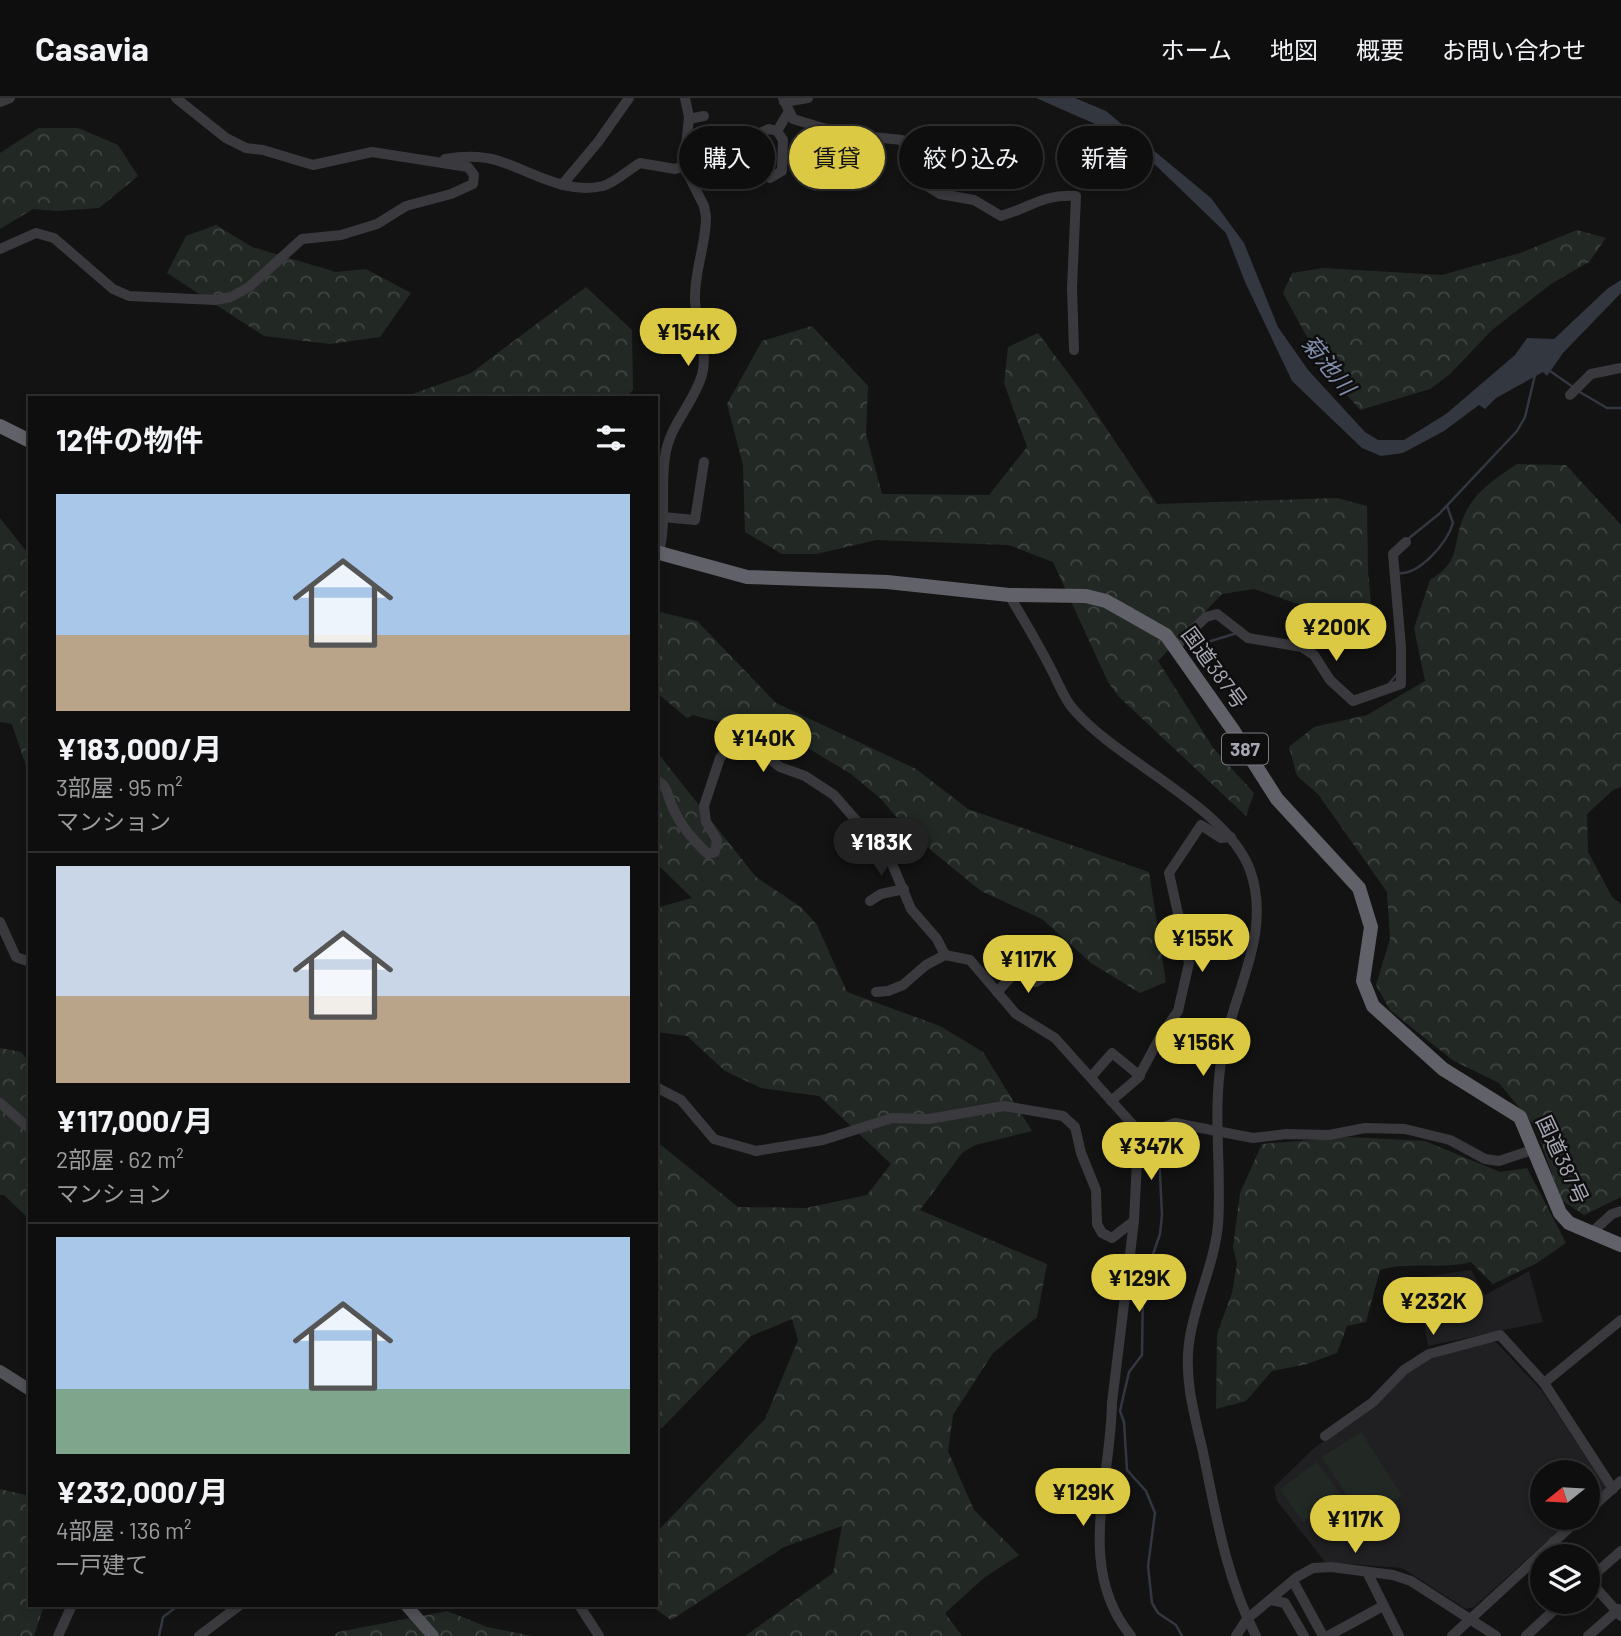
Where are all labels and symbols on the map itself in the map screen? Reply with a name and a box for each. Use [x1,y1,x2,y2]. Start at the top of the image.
pin: ¥154K [639,308,737,368]
water label: 菊池川 [1296,329,1363,402]
pin: ¥200K [1287,603,1385,663]
street label: 国道387号 [1177,621,1253,713]
pin: ¥140K [714,714,812,774]
road number: 387 [1222,734,1268,764]
pin: ¥183K [832,818,930,878]
pin: ¥155K [1153,914,1251,974]
pin: ¥117K [979,936,1077,995]
pin: ¥156K [1154,1018,1252,1078]
street label: 国道387号 [1532,1111,1595,1208]
pin: ¥347K [1102,1122,1200,1182]
pin: ¥129K [1090,1254,1188,1314]
pin: ¥232K [1384,1278,1482,1337]
north arrow [1530,1460,1600,1530]
pin: ¥129K [1034,1468,1132,1528]
pin: ¥117K [1306,1496,1404,1555]

